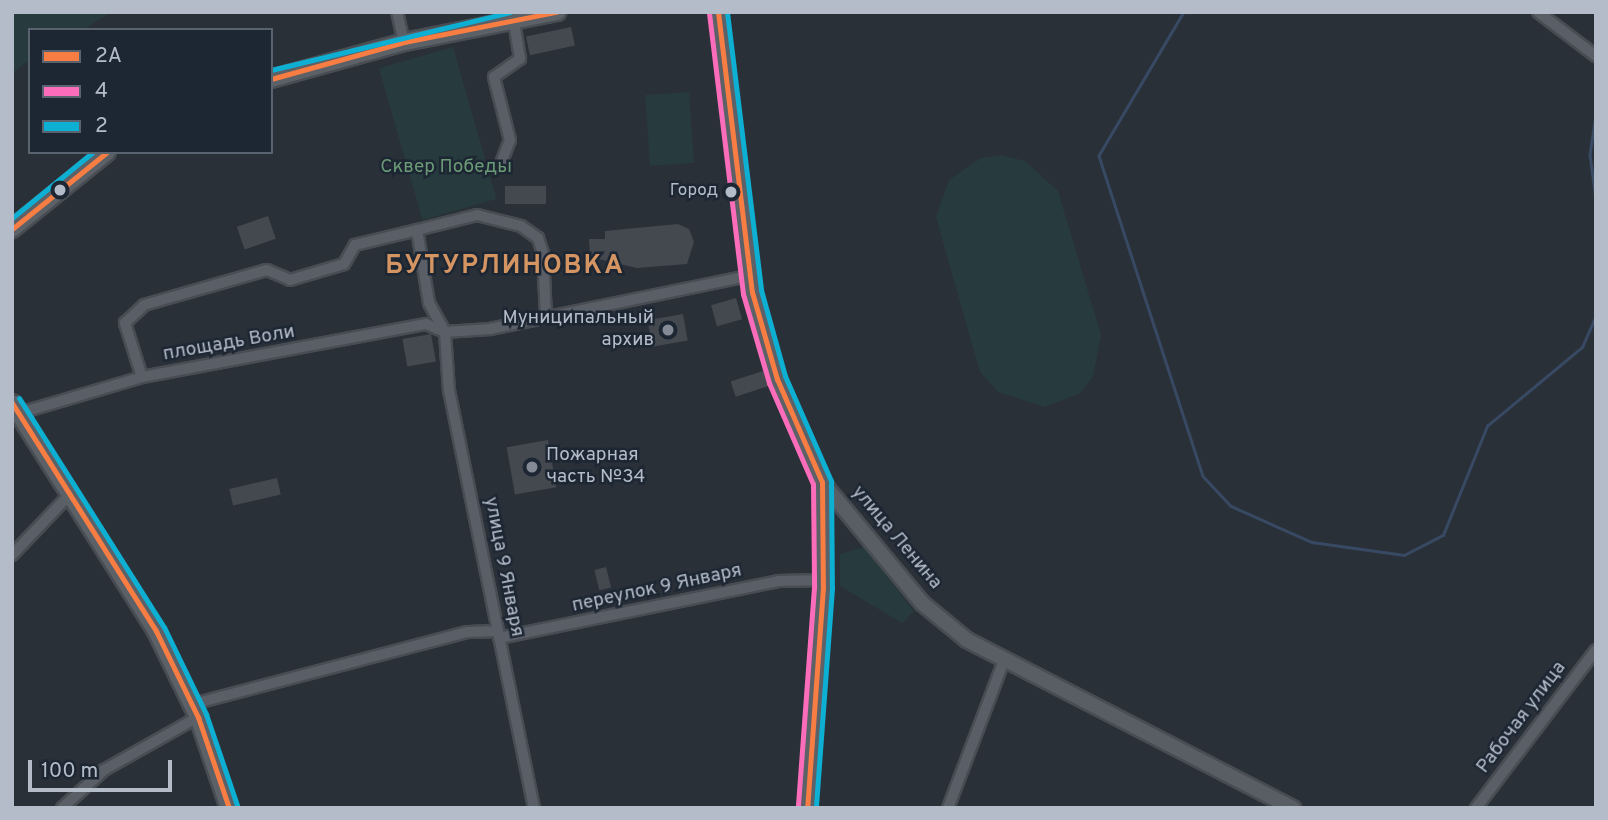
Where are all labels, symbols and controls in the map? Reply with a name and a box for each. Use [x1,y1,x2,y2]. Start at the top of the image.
legend [28,28,273,154]
text: 2А [95,43,122,70]
text: 4 [95,78,108,105]
text: 2 [95,113,108,140]
park label: Сквер Победы [380,157,512,179]
place label: Город [670,182,718,202]
unlabelled marker [53,183,67,197]
marker: Город [724,185,738,199]
district label: БУТУРЛИНОВКА [387,251,623,283]
place label: Муниципальный архив [502,308,654,352]
street label: площадь Воли [161,321,297,367]
marker: Муниципальный архив [660,322,676,338]
place label: Пожарная часть №34 [546,445,645,489]
marker: Пожарная часть №34 [524,459,540,475]
street label: улица Ленина [846,482,946,594]
street label: улица 9 Января [478,495,528,639]
street label: переулок 9 Января [570,560,744,618]
street label: Рабочая улица [1473,658,1571,778]
scale bar [32,746,175,790]
text: 100 m [41,758,98,785]

